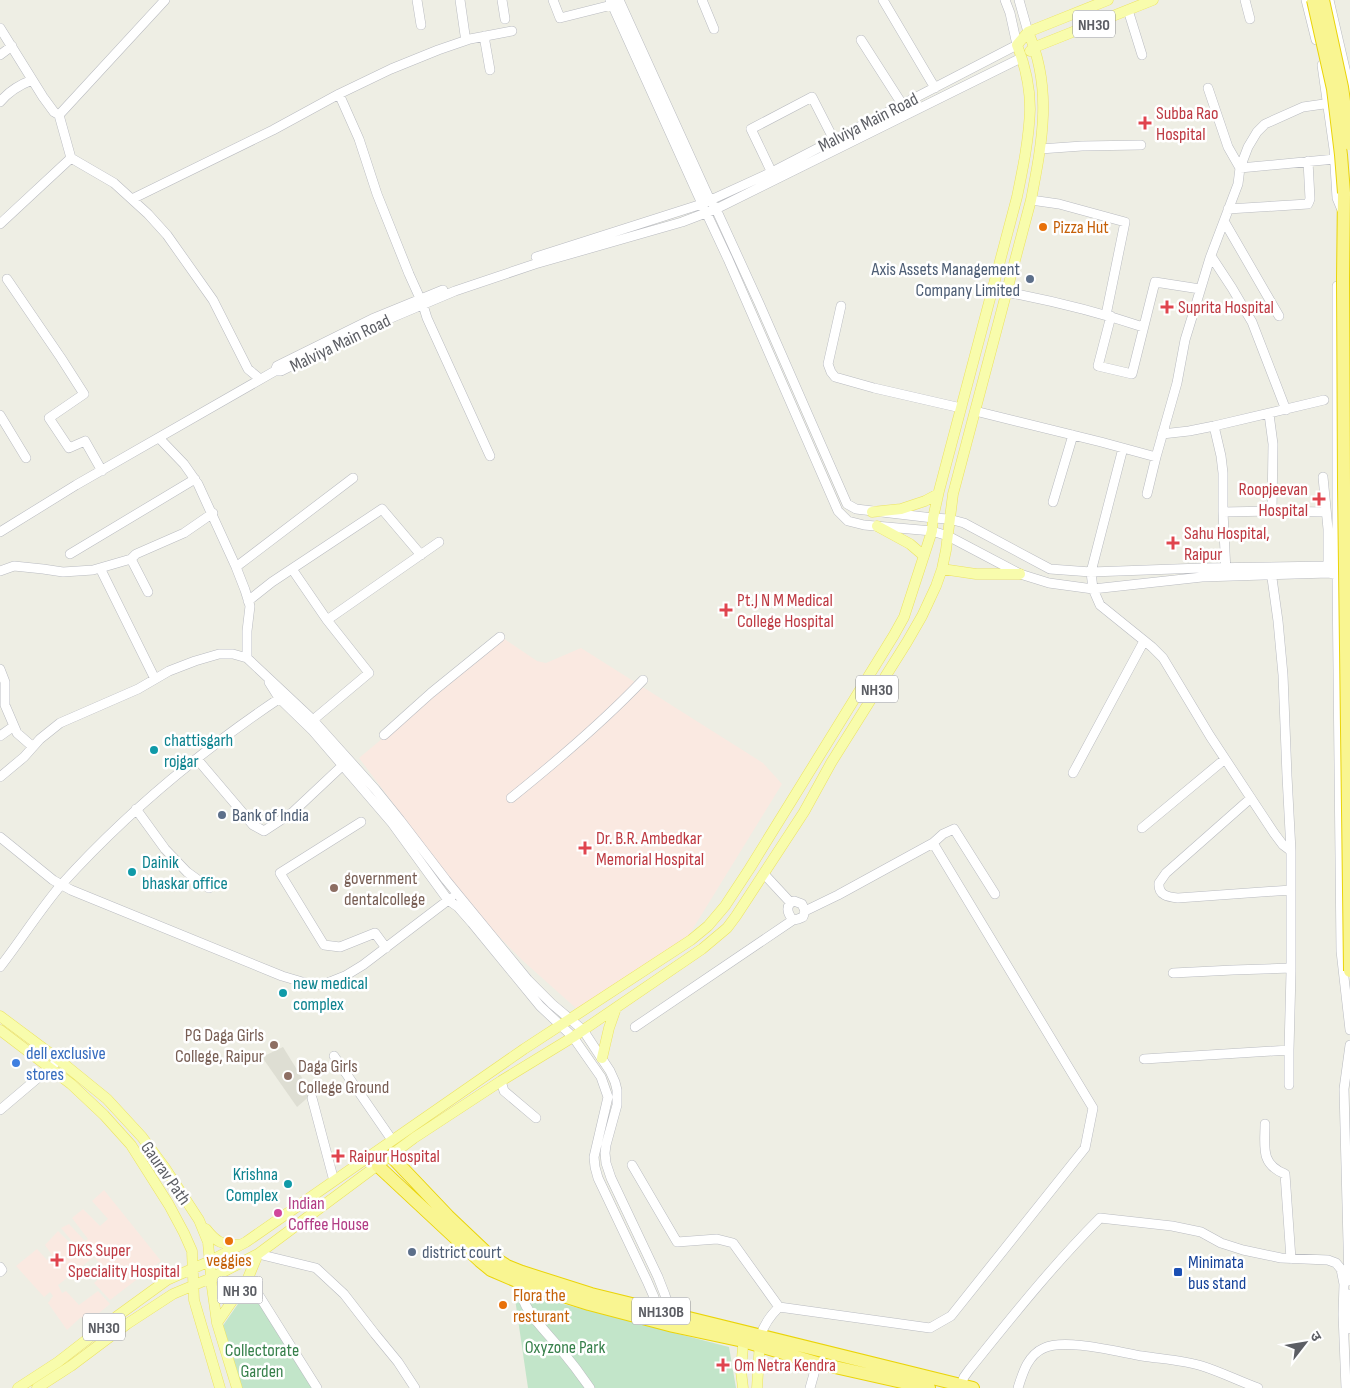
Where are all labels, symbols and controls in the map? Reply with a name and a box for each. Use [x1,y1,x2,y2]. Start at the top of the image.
road number: NH30 [1073,10,1115,38]
street label: Malviya Main Road [815,88,922,157]
place label: Subba Rao Hospital [1156,103,1218,145]
marker: Subba Rao Hospital [1138,116,1152,130]
place label: Pizza Hut [1053,217,1109,238]
marker: Pizza Hut [1037,221,1049,233]
place label: Axis Assets Management Company Limited [871,259,1020,301]
marker: Axis Assets Management Company Limited [1024,273,1036,285]
place label: Suprita Hospital [1178,297,1274,318]
marker: Suprita Hospital [1160,300,1174,314]
street label: Malviya Main Road [287,310,394,377]
place label: Roopjeevan Hospital [1239,479,1308,521]
marker: Roopjeevan Hospital [1312,492,1326,506]
place label: Sahu Hospital, Raipur [1184,523,1270,565]
marker: Sahu Hospital, Raipur [1166,536,1180,550]
place label: Pt.J N M Medical College Hospital [737,590,834,632]
marker: Pt.J N M Medical College Hospital [719,603,733,617]
road number: NH30 [856,676,898,702]
place label: chattisgarh rojgar [164,730,233,772]
marker: chattisgarh rojgar [148,744,160,756]
place label: Bank of India [232,805,309,826]
marker: Bank of India [216,809,228,821]
place label: Dr. B.R. Ambedkar Memorial Hospital [596,828,704,870]
marker: Dr. B.R. Ambedkar Memorial Hospital [578,841,592,855]
place label: Dainik bhaskar office [142,852,228,894]
marker: Dainik bhaskar office [126,866,138,878]
place label: government dentalcollege [344,868,425,910]
marker: government dentalcollege [328,882,340,894]
place label: new medical complex [293,973,368,1015]
marker: new medical complex [277,987,289,999]
place label: PG Daga Girls College, Raipur [175,1025,264,1067]
marker: PG Daga Girls College, Raipur [268,1039,280,1051]
place label: dell exclusive stores [26,1043,106,1085]
place label: Daga Girls College Ground [298,1056,389,1098]
marker: dell exclusive stores [10,1057,22,1069]
marker: Daga Girls College Ground [282,1070,294,1082]
street label: Gaurav Path [136,1138,195,1209]
place label: Raipur Hospital [349,1146,440,1167]
marker: Raipur Hospital [331,1149,345,1163]
place label: Krishna Complex [226,1164,278,1206]
marker: Krishna Complex [282,1178,294,1190]
place label: Indian Coffee House [288,1193,369,1235]
marker: Indian Coffee House [272,1207,284,1219]
marker: veggies [223,1235,235,1247]
place label: DKS Super Speciality Hospital [68,1240,180,1282]
place label: district court [422,1242,502,1263]
marker: district court [406,1246,418,1258]
place label: veggies [206,1250,252,1271]
place label: Minimata bus stand [1188,1252,1246,1294]
marker: DKS Super Speciality Hospital [50,1253,64,1267]
marker: Minimata bus stand [1172,1266,1184,1278]
road number: NH 30 [218,1276,262,1304]
place label: Flora the resturant [513,1285,570,1327]
road number: NH130B [632,1298,690,1324]
marker: Flora the resturant [497,1299,509,1311]
road number: NH30 [83,1314,125,1340]
north arrow [1280,1318,1330,1368]
text: उ [1306,1329,1326,1345]
park label: Oxyzone Park [525,1337,605,1358]
park label: Collectorate Garden [225,1340,299,1382]
place label: Om Netra Kendra [734,1355,836,1376]
marker: Om Netra Kendra [716,1358,730,1372]

